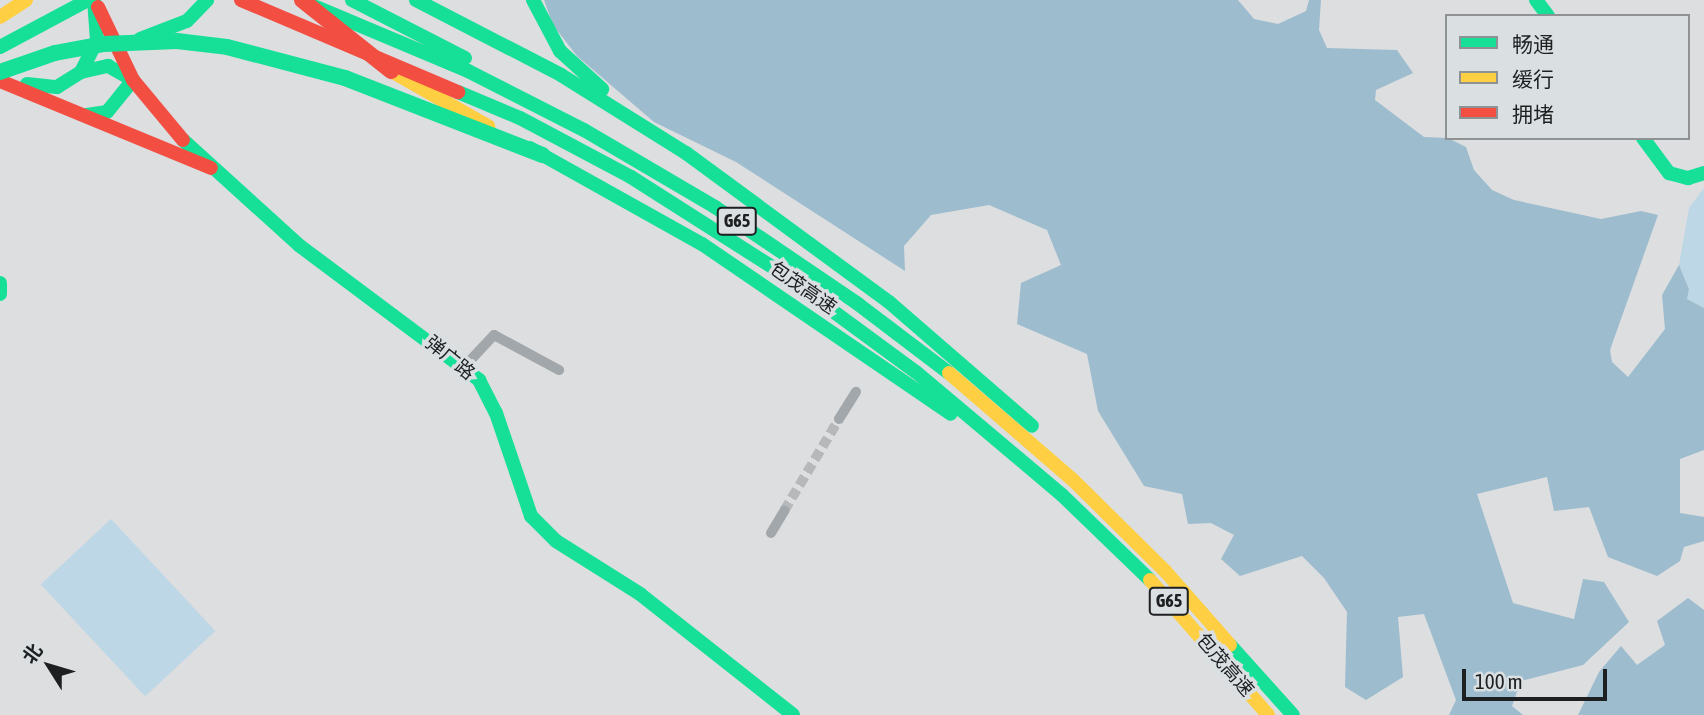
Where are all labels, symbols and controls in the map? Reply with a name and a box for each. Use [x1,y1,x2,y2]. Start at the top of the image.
legend [1445,14,1690,140]
text: 畅通 [1512,32,1554,56]
text: 缓行 [1512,67,1554,91]
text: 拥堵 [1512,102,1554,126]
road number: G65 [716,206,758,236]
street label: 包茂高速 [765,257,841,319]
street label: 弹广路 [421,331,479,385]
road number: G65 [1148,586,1190,616]
street label: 包茂高速 [1191,629,1259,701]
north arrow [14,631,84,701]
text: 北 [18,639,47,668]
scale bar [1466,656,1611,700]
text: 100 m [1475,669,1523,693]

